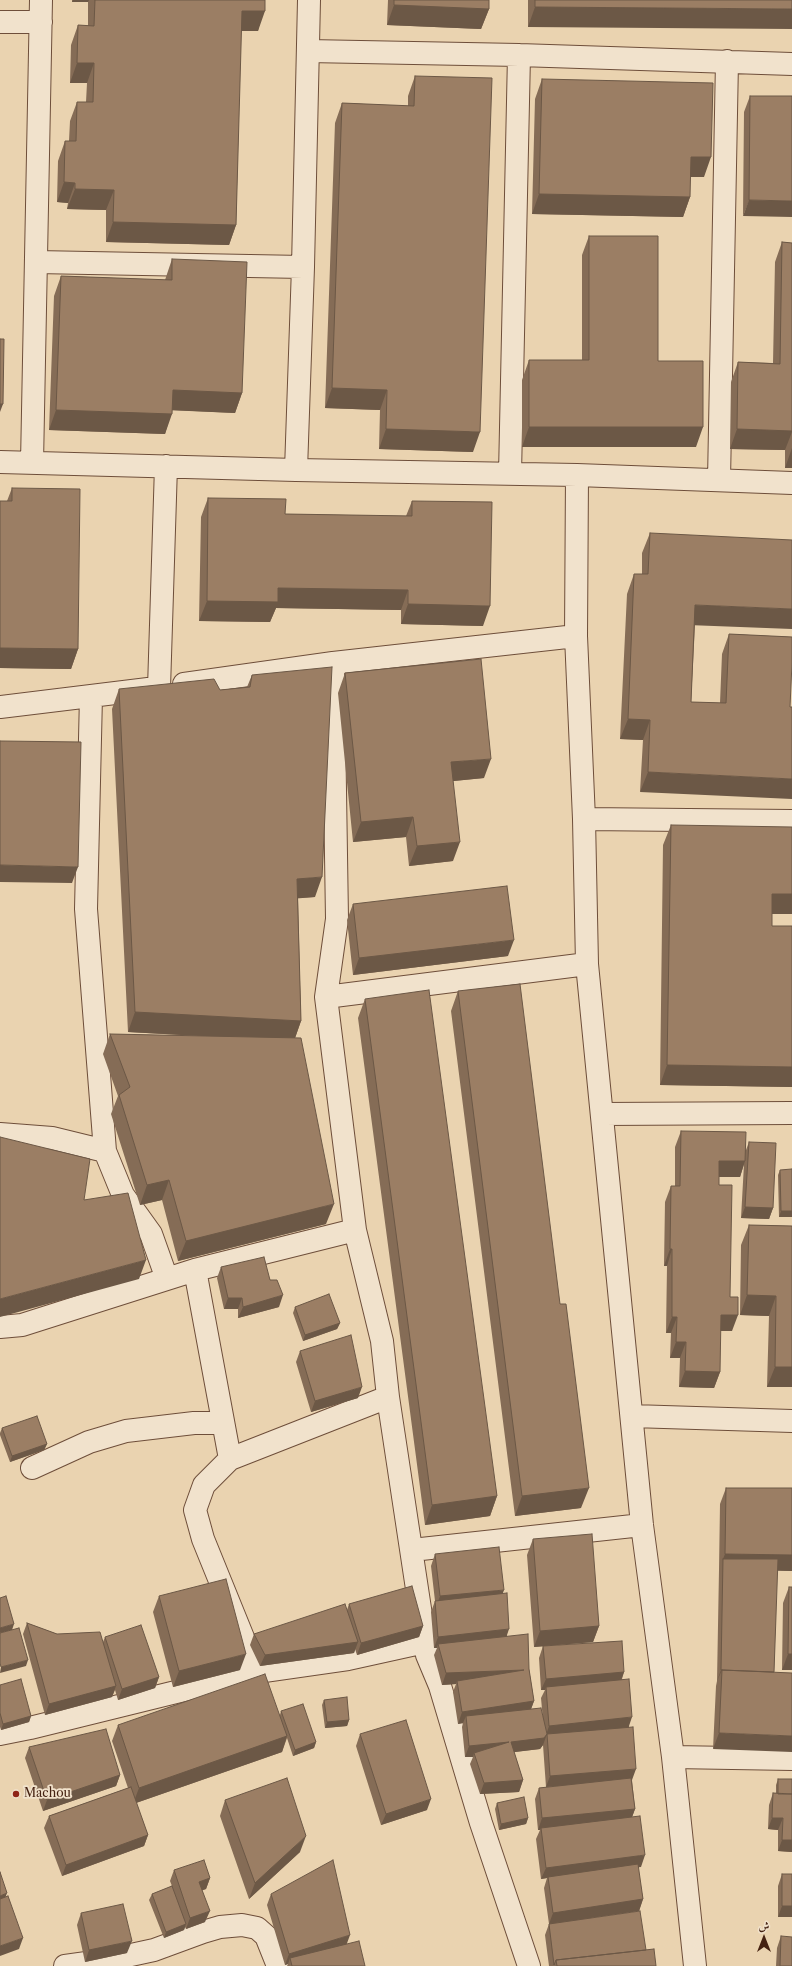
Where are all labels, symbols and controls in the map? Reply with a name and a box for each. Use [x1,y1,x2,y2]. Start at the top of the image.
place label: Machou [24,1787,71,1801]
marker: Machou [11,1789,21,1799]
north arrow [744,1918,784,1958]
text: ش [759,1919,769,1933]

